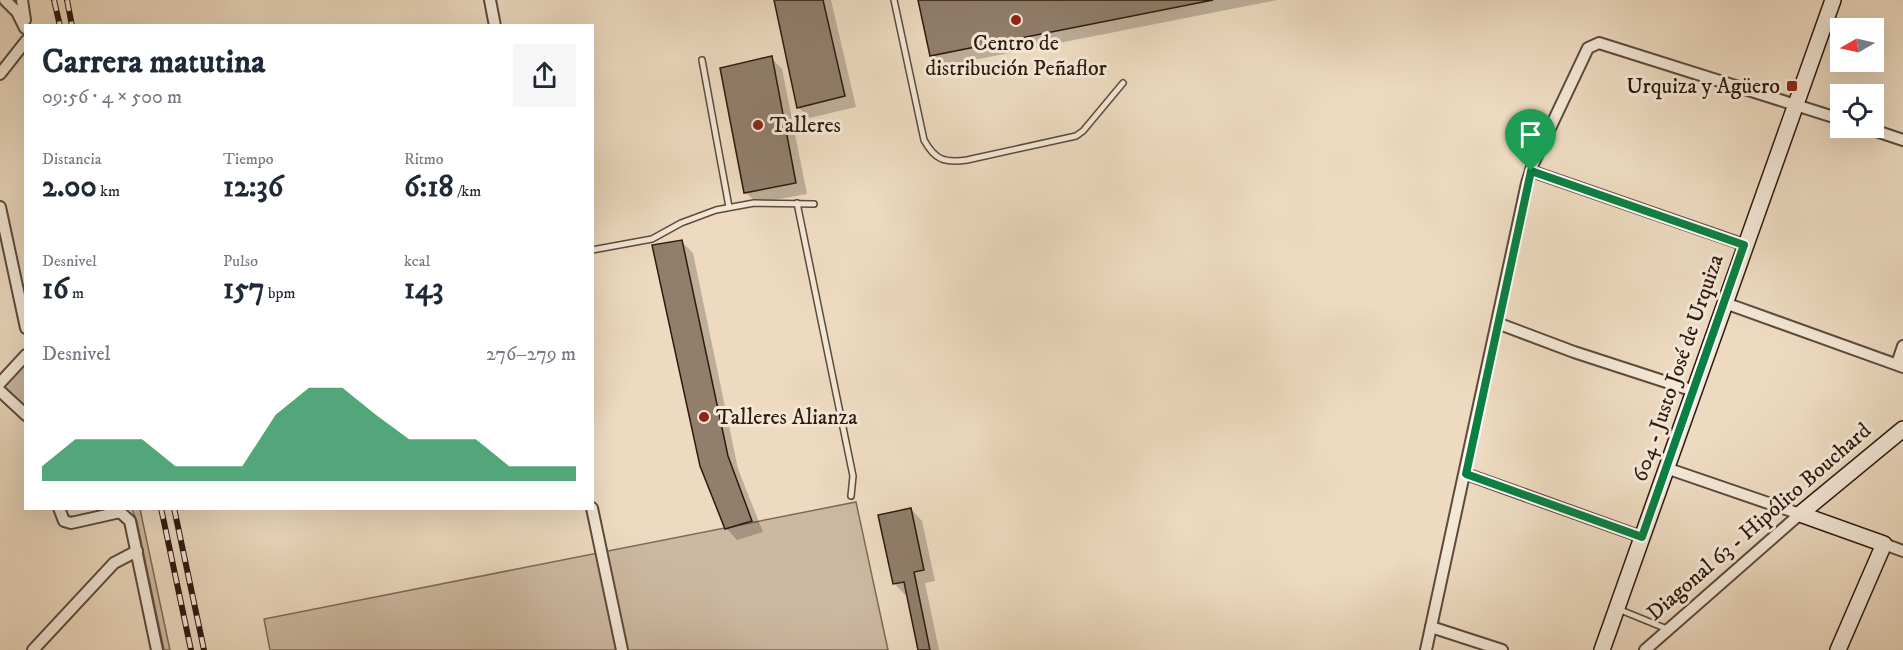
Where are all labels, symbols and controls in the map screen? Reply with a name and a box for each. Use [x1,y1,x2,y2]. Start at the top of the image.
marker: Centro de distribución Peñaflor [1009,13,1023,27]
north arrow [1830,18,1884,72]
map controls [1830,18,1884,138]
place label: Centro de distribución Peñaflor [925,30,1108,82]
text: Carrera matutina [42,42,265,83]
button: share [513,44,576,107]
place label: Urquiza y Agüero [1626,73,1780,100]
marker: Urquiza y Agüero [1785,79,1799,93]
button: locate [1830,84,1884,138]
text: 09:56 · 4 × 500 m [42,85,182,110]
pin [1505,109,1556,171]
place label: Talleres [770,112,841,139]
marker: Talleres [751,118,765,132]
icon: arrive [1514,118,1547,151]
text: Distancia [42,149,101,169]
text: Tiempo [223,149,274,169]
text: Ritmo [404,149,444,169]
text: 2.00 [42,169,97,206]
text: 12:36 [223,169,283,206]
text: 6:18 [404,169,453,206]
text: km [97,181,120,201]
text: /km [453,181,481,201]
street label: 604 - Justo José de Urquiza [1626,250,1730,485]
text: Desnivel [42,251,97,271]
text: Pulso [223,251,258,271]
text: kcal [404,251,430,271]
text: 16 [42,271,69,308]
text: 157 [223,271,265,308]
text: 143 [404,271,443,308]
text: m [69,283,84,303]
text: bpm [265,283,296,303]
text: Desnivel [42,342,111,367]
text: 276–279 m [486,342,576,367]
place label: Talleres Alianza [716,404,858,431]
marker: Talleres Alianza [697,410,711,424]
street label: Diagonal 63 - Hipólito Bouchard [1641,417,1877,627]

